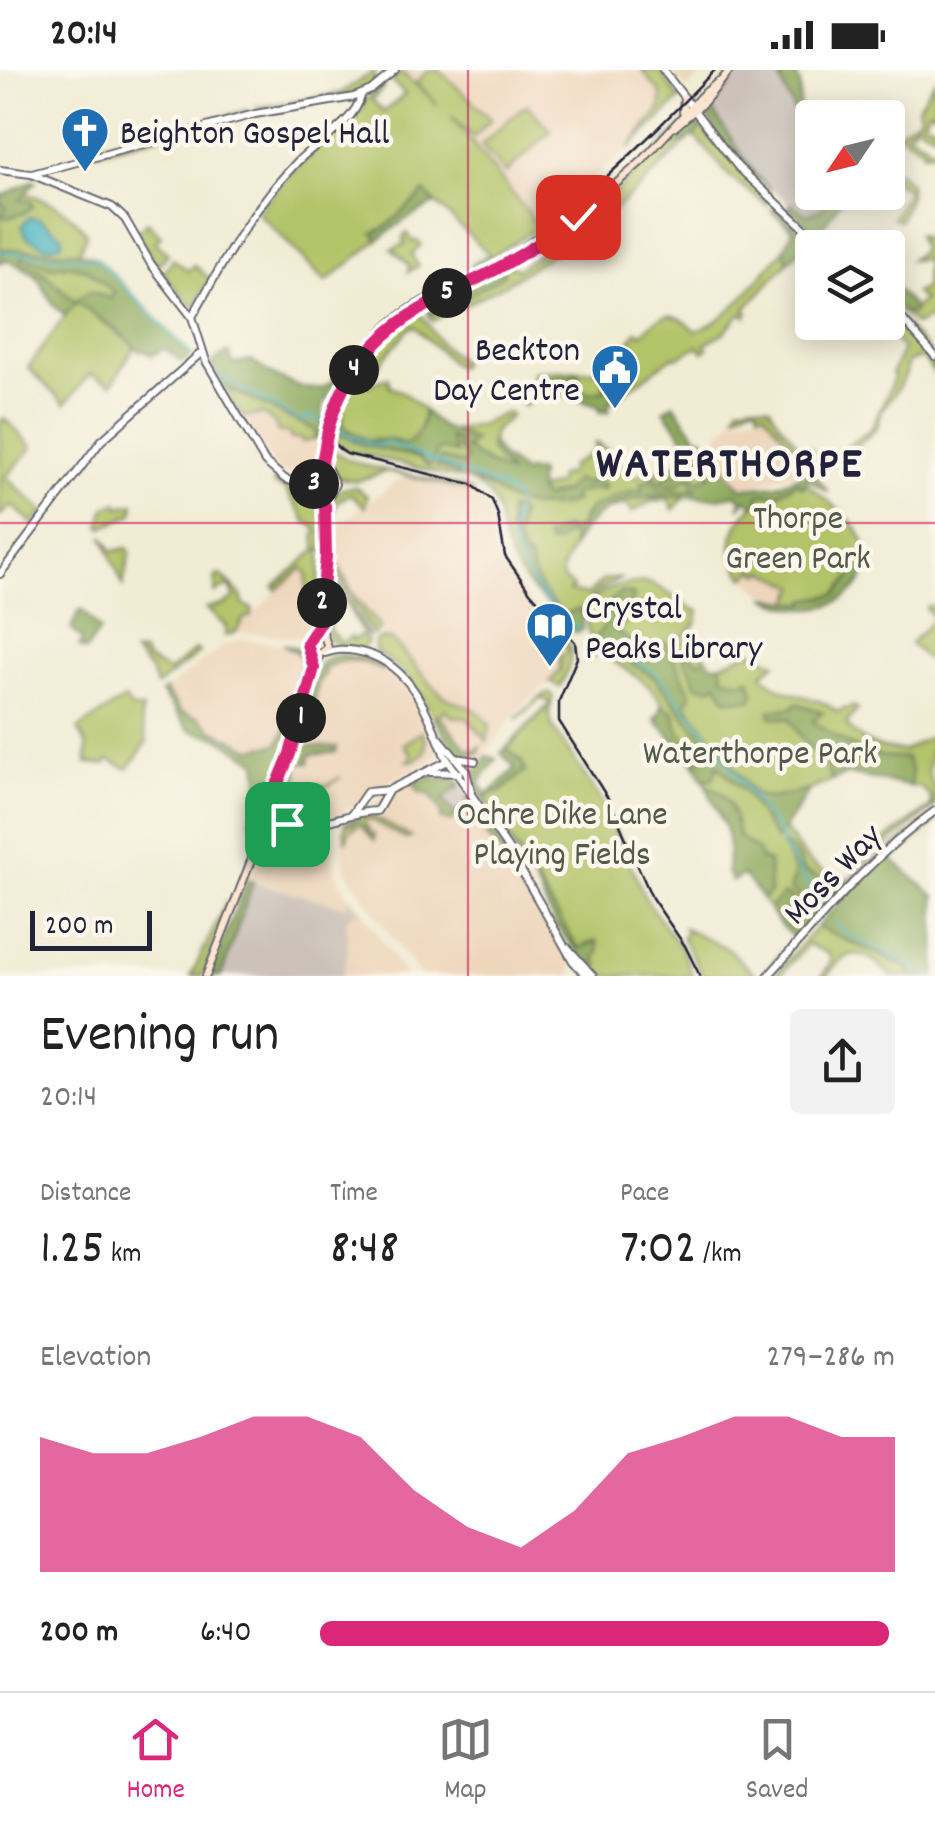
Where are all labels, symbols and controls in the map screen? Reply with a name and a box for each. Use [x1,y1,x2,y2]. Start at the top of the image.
text: 20:14 [50,8,118,63]
north arrow [795,100,905,210]
map controls [795,100,905,340]
church icon: Beighton Gospel Hall [59,105,111,173]
place label: Beighton Gospel Hall [120,111,389,161]
pin [536,175,621,260]
icon: check [551,190,606,245]
button: layers [795,230,905,340]
pin: 5 [422,268,472,318]
text: 5 [441,273,453,313]
place label: Beckton Day Centre [433,328,580,418]
public building icon: Beckton Day Centre [589,342,641,410]
pin: 4 [329,345,379,395]
text: 4 [348,350,360,390]
district label: WATERTHORPE [596,435,864,499]
pin: 3 [289,459,339,509]
text: 3 [308,464,320,504]
park label: Thorpe Green Park [725,496,871,586]
pin: 2 [297,578,347,628]
text: 2 [316,583,328,623]
place label: Crystal Peaks Library [585,586,763,676]
library icon: Crystal Peaks Library [524,600,576,668]
pin: 1 [276,693,326,743]
text: 1 [298,698,304,738]
park label: Waterthorpe Park [643,731,877,781]
pin [245,782,330,867]
park label: Ochre Dike Lane Playing Fields [456,792,668,882]
icon: arrive [260,797,315,852]
street label: Moss Way [773,814,896,939]
scale bar [30,906,152,950]
text: 200 m [45,908,113,948]
text: Evening run [40,999,279,1078]
button: share [790,1009,895,1114]
text: 20:14 [40,1076,97,1122]
text: Distance [40,1175,131,1215]
text: Time [330,1175,378,1215]
text: Pace [620,1175,669,1215]
text: 1.25 [40,1215,104,1287]
text: 8:48 [330,1215,399,1287]
text: 7:02 [620,1215,697,1287]
text: km [104,1236,141,1276]
text: /km [697,1236,742,1276]
text: Elevation [40,1336,151,1382]
text: 279–286 m [766,1336,895,1382]
text: 200 m [40,1611,118,1657]
text: 6:40 [200,1611,252,1657]
tab: Home [127,1712,185,1812]
tab: Map [438,1712,493,1812]
tab: Saved [746,1712,808,1812]

